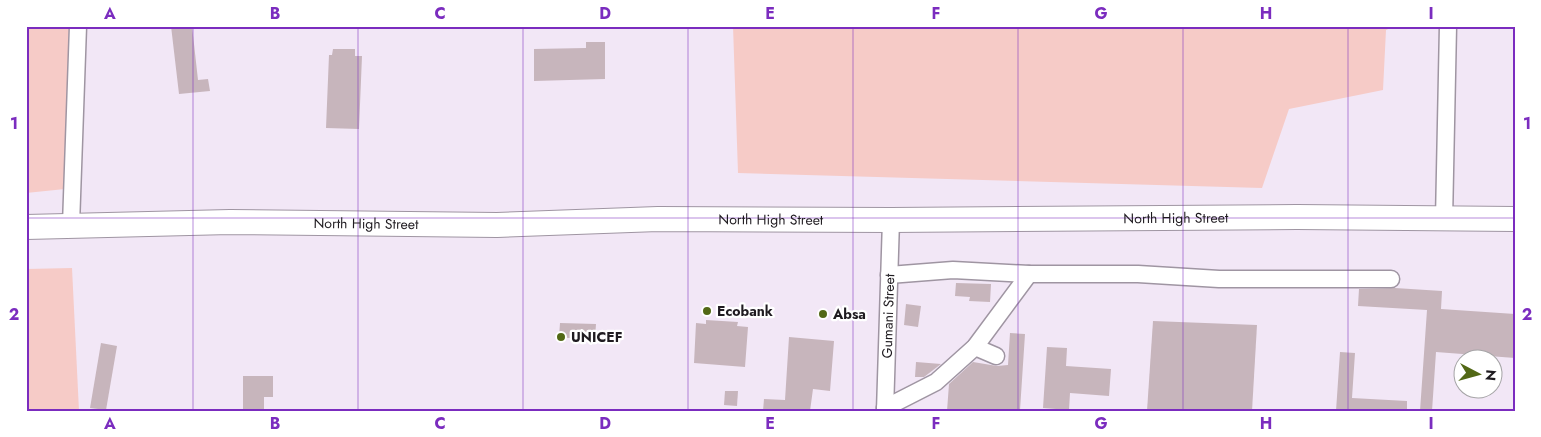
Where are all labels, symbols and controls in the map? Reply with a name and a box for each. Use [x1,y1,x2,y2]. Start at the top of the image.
text: A [103,2,116,25]
text: B [270,2,280,25]
text: C [434,2,446,25]
text: D [599,2,611,25]
text: E [765,2,775,25]
text: F [932,2,940,25]
text: G [1094,2,1108,25]
text: H [1260,2,1272,25]
text: I [1428,2,1434,25]
text: 1 [10,112,18,135]
text: 1 [1523,112,1531,135]
street label: North High Street [1123,208,1229,228]
street label: North High Street [718,209,824,230]
street label: North High Street [313,213,419,234]
street label: Gumani Street [877,273,899,359]
place label: Ecobank [717,301,773,321]
text: 2 [9,303,19,326]
text: 2 [1522,303,1532,326]
place label: Absa [832,304,866,324]
marker: Ecobank [701,305,713,317]
marker: Absa [817,308,829,320]
place label: UNICEF [571,327,622,347]
marker: UNICEF [555,331,567,343]
north arrow [1454,350,1504,400]
text: N [1480,369,1501,382]
text: A [103,412,116,435]
text: B [270,412,280,435]
text: C [434,412,446,435]
text: D [599,412,611,435]
text: E [765,412,775,435]
text: F [932,412,940,435]
text: G [1094,412,1108,435]
text: H [1260,412,1272,435]
text: I [1428,412,1434,435]

